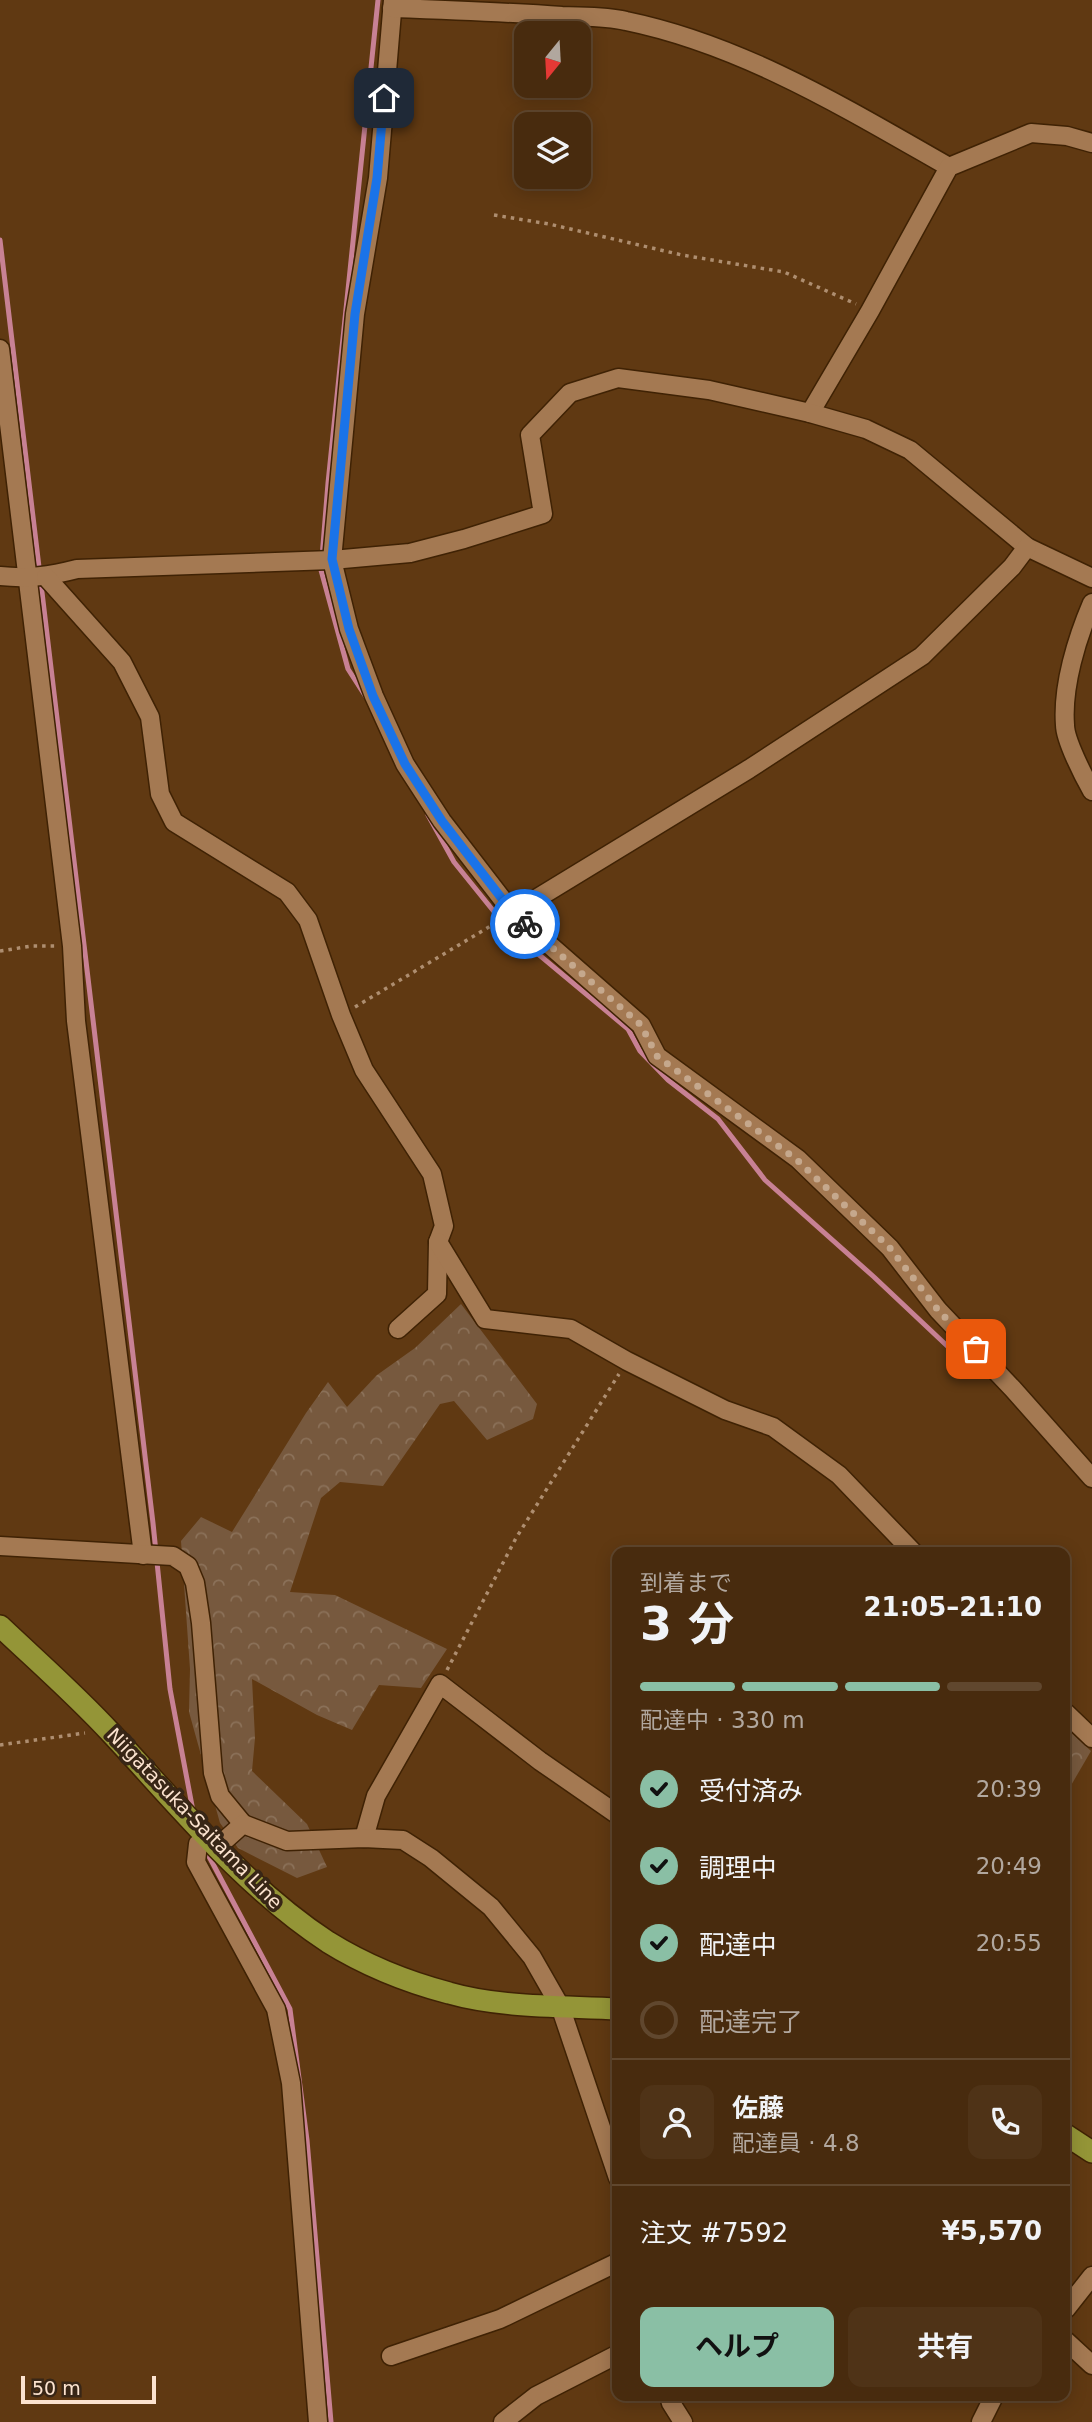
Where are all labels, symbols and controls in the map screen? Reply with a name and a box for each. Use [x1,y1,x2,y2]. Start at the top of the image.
north arrow [514,21,592,98]
map controls [514,21,591,189]
pin [354,68,414,128]
icon: home [365,79,403,117]
button: layers [514,112,591,189]
courier [490,889,560,959]
icon: bike [506,905,544,943]
pin [946,1319,1006,1379]
icon: bag [957,1330,995,1368]
text: 到着まで [640,1570,732,1596]
text: 21:05–21:10 [863,1592,1042,1622]
text: 3 分 [640,1597,734,1651]
text: 配達中 · 330 m [640,1707,805,1733]
street label: Niigatasuka-Saitama Line [103,1723,287,1913]
icon: check [640,1770,678,1808]
text: 受付済み [699,1776,803,1806]
text: 20:39 [976,1776,1042,1802]
icon: check [640,1847,678,1885]
text: 調理中 [699,1853,777,1883]
text: 20:49 [976,1853,1042,1879]
icon: check [640,1924,678,1962]
text: 配達中 [699,1930,777,1960]
text: 20:55 [976,1930,1042,1956]
text: 配達完了 [699,2007,803,2037]
button: person [640,2085,714,2159]
button: phone [968,2085,1042,2159]
text: 佐藤 [732,2093,784,2123]
text: 配達員 · 4.8 [732,2130,860,2156]
text: ¥5,570 [942,2216,1042,2246]
text: 注文 #7592 [640,2218,788,2248]
button: ヘルプ [640,2307,834,2387]
button: 共有 [848,2307,1042,2387]
scale bar [21,2373,156,2405]
text: 50 m [32,2377,81,2399]

